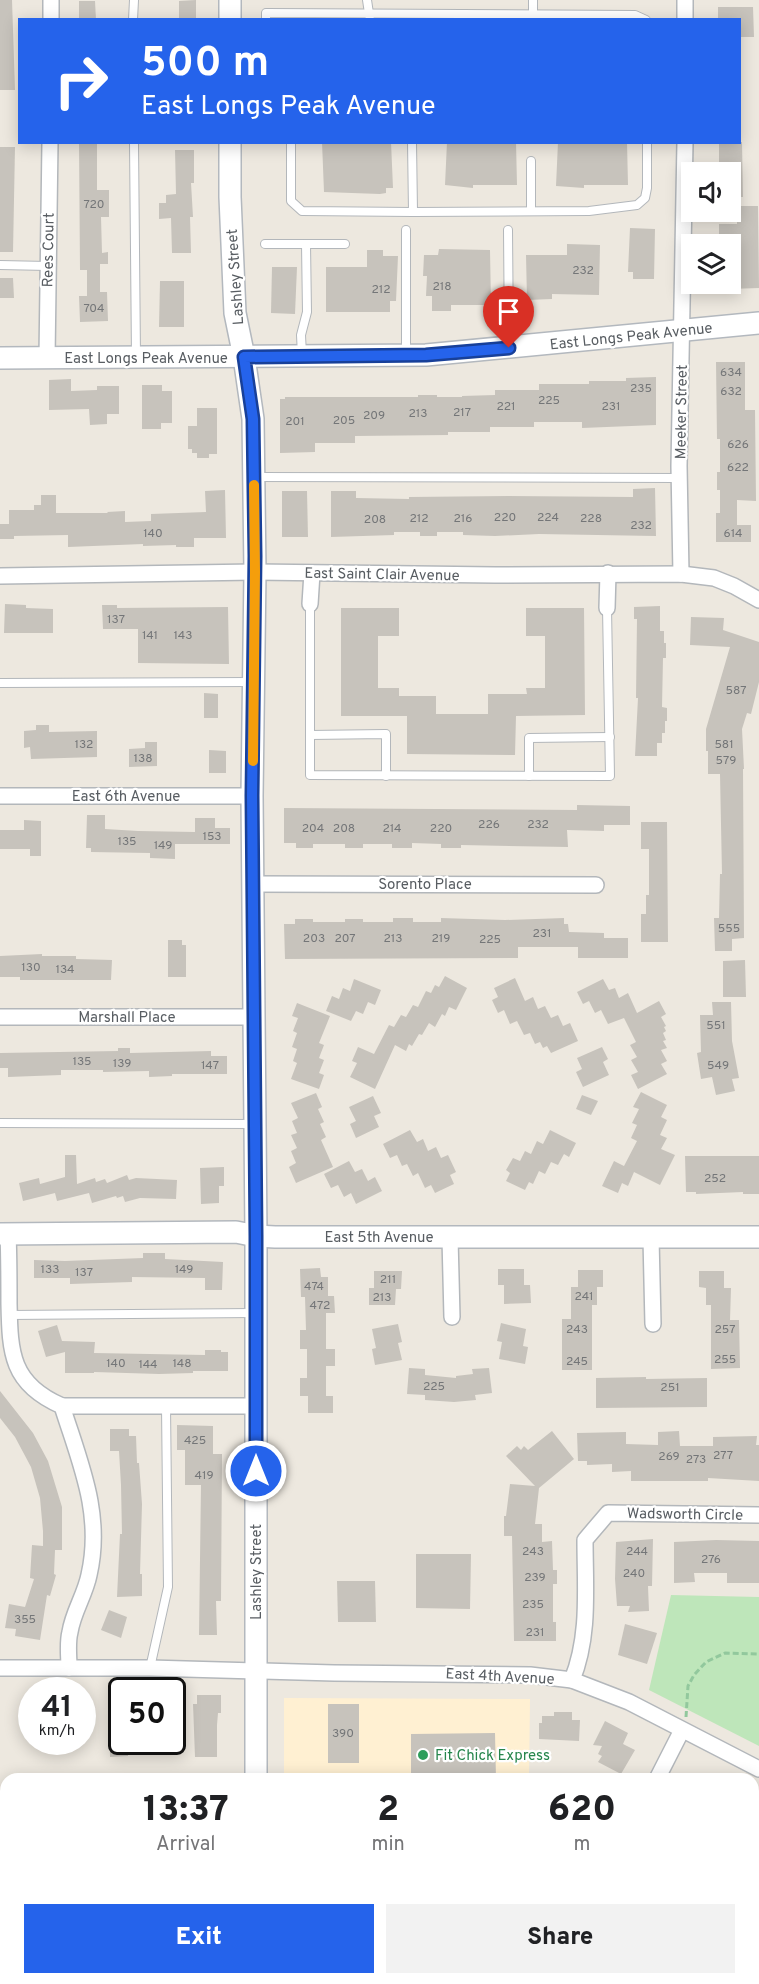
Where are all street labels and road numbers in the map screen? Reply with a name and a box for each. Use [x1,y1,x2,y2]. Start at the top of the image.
street label: Rees Court [39,212,60,288]
street label: Lashley Street [224,228,249,326]
street label: East Longs Peak Avenue [549,319,714,355]
street label: East Longs Peak Avenue [64,350,228,369]
street label: Meeker Street [672,364,693,460]
street label: East Saint Clair Avenue [304,565,460,586]
street label: East 6th Avenue [72,788,180,807]
street label: Sorento Place [378,876,472,895]
street label: Marshall Place [78,1009,176,1028]
street label: East 5th Avenue [324,1229,434,1248]
street label: Wadsworth Circle [627,1505,743,1526]
street label: Lashley Street [248,1524,267,1620]
street label: East 4th Avenue [445,1665,555,1690]

